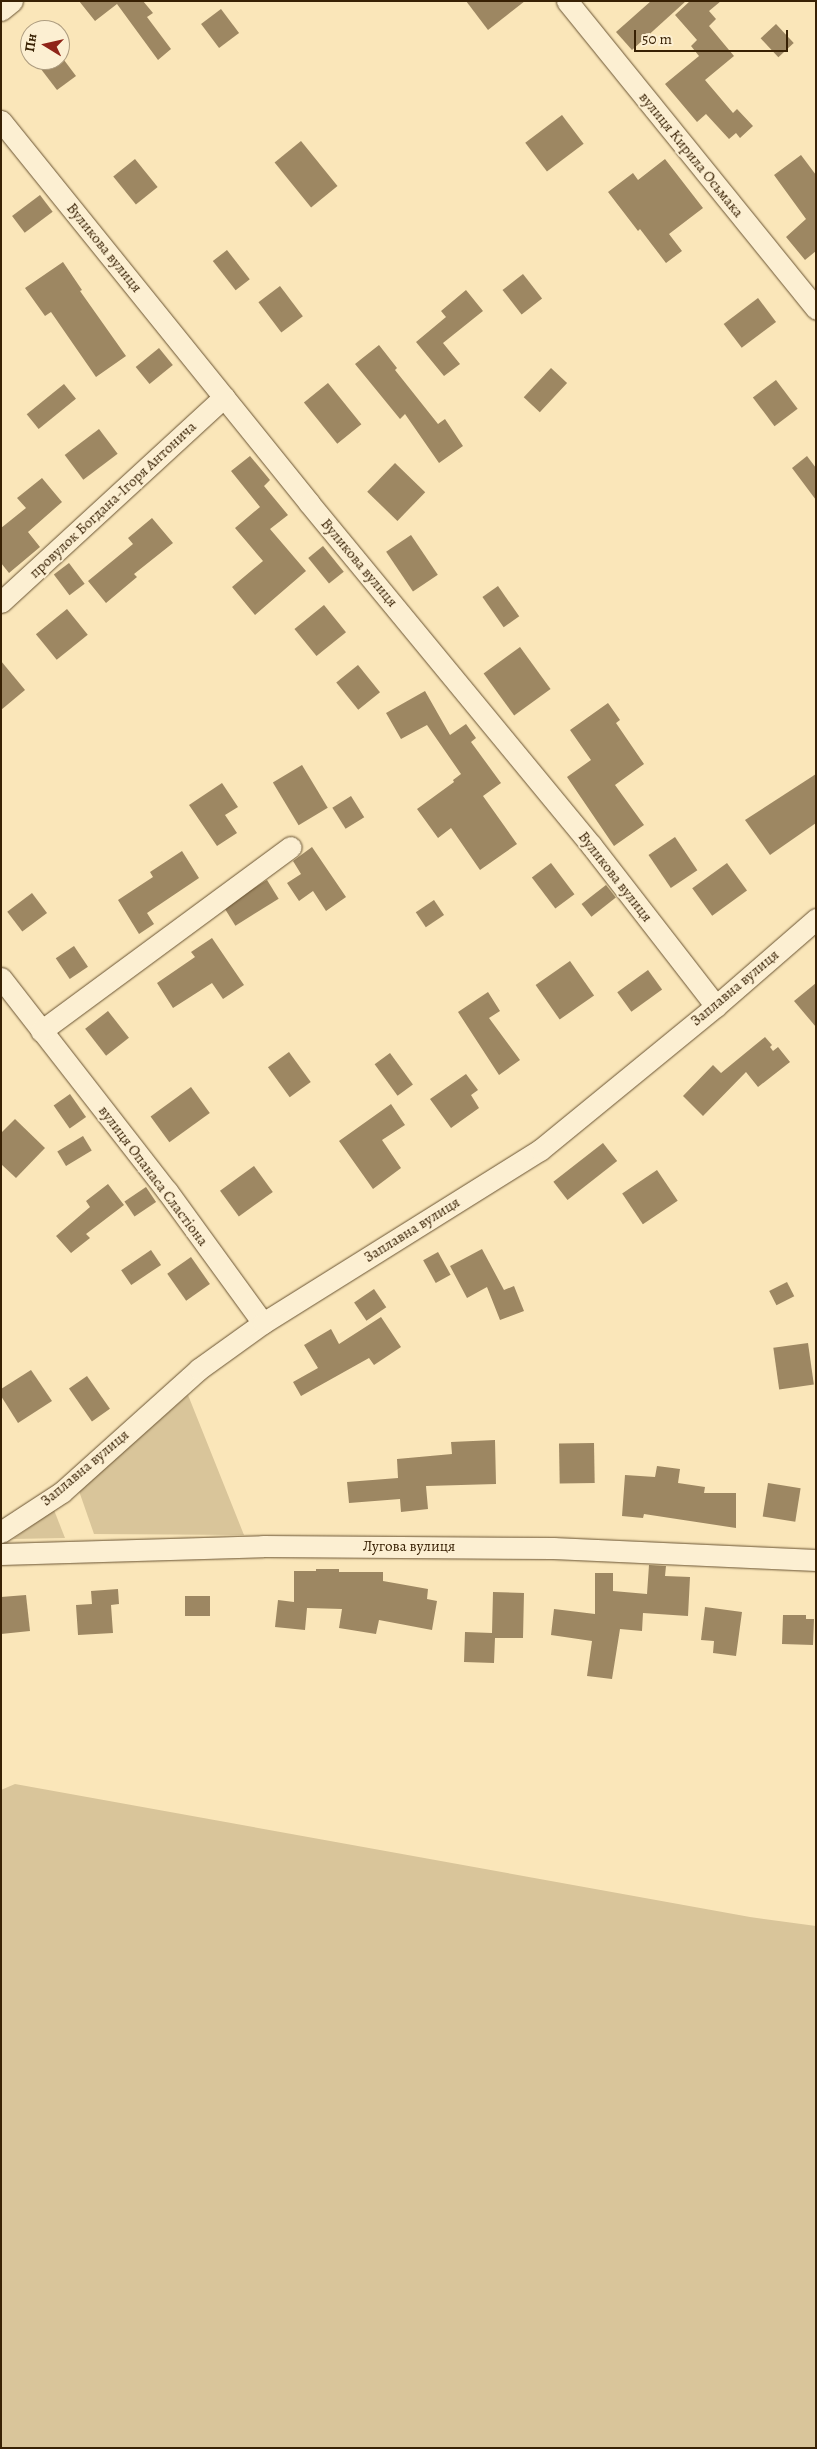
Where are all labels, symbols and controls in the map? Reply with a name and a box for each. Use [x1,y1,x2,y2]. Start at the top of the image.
north arrow [20,20,70,70]
scale bar [637,20,791,52]
text: 50 m [642,29,672,49]
text: Пн [20,32,41,53]
street label: вулиця Кирила Осьмака [635,89,747,221]
street label: Вуликова вулиця [62,200,146,296]
street label: провулок Богдана-Ігоря Антонича [26,418,200,582]
street label: Вуликова вулиця [317,515,401,611]
street label: Вуликова вулиця [574,828,656,926]
street label: Заплавна вулиця [687,946,783,1030]
street label: вулиця Опанаса Сластіона [94,1102,212,1250]
street label: Заплавна вулиця [361,1193,463,1267]
street label: Заплавна вулиця [37,1426,133,1510]
street label: Лугова вулиця [363,1538,455,1556]

